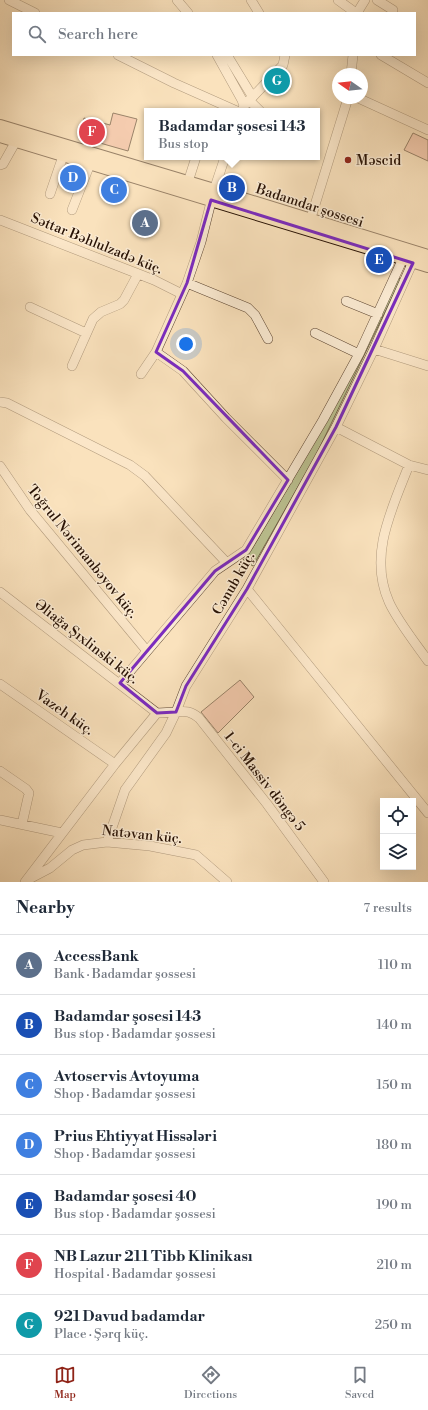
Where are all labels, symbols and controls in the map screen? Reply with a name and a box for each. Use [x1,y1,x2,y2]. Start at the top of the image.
search box [12,12,416,56]
icon: search [26,23,48,45]
text: Search here [58,25,138,44]
pin: G [264,66,290,96]
north arrow [332,68,368,104]
popup [144,108,320,160]
pin: F [79,117,105,147]
text: Badamdar şosesi 143 [158,117,306,136]
text: Bus stop [158,136,208,152]
place label: Məscid [356,152,401,170]
marker: Məscid [343,155,353,165]
pin: D [60,163,86,193]
pin: B [219,173,245,203]
pin: C [101,175,127,205]
street label: Badamdar şossesi [253,180,366,232]
pin: A [132,208,158,238]
street label: Səttar Bəhlulzadə küç. [28,209,165,279]
pin: E [366,245,392,275]
your location [176,334,196,354]
street label: Toğrul Nərimanbəyov küç. [23,481,142,622]
street label: Cənub küç. [209,549,259,618]
street label: Əliağa Şıxlinski küç. [31,595,142,688]
street label: Vazeh küç. [31,686,97,739]
street label: 1-ci Massiv döngə 5 [220,728,309,835]
map controls [380,798,416,870]
button: locate [380,798,416,834]
street label: Natəvan küç. [101,822,183,848]
button: layers [380,834,416,870]
text: Nearby [16,897,75,919]
text: 7 results [363,900,412,916]
text: AccessBank [54,947,139,966]
text: A [24,957,34,973]
text: 110 m [378,957,412,973]
text: Bank · Badamdar şossesi [54,966,196,982]
text: Badamdar şosesi 143 [54,1007,201,1026]
text: B [24,1017,34,1033]
text: 140 m [376,1017,412,1033]
text: Bus stop · Badamdar şossesi [54,1026,216,1042]
text: Avtoservis Avtoyuma [54,1067,199,1086]
text: C [24,1077,34,1093]
text: 150 m [377,1077,412,1093]
text: Shop · Badamdar şossesi [54,1086,196,1102]
text: Prius Ehtiyyat Hissәlәri [54,1127,217,1146]
text: D [24,1137,34,1153]
text: 180 m [376,1137,412,1153]
text: Shop · Badamdar şossesi [54,1146,196,1162]
text: Badamdar şosesi 40 [54,1187,197,1206]
text: E [24,1197,34,1213]
text: 190 m [376,1197,412,1213]
text: Bus stop · Badamdar şossesi [54,1206,216,1222]
text: NB Lazur 211 Tibb Klinikası [54,1247,253,1266]
text: F [24,1257,34,1273]
text: 210 m [377,1257,412,1273]
text: Hospital · Badamdar şossesi [54,1266,216,1282]
text: 921 Davud badamdar [54,1307,205,1326]
text: G [24,1317,34,1333]
text: 250 m [375,1317,412,1333]
text: Place · Şərq küç. [54,1326,148,1342]
tab: Map [54,1364,76,1402]
tab: Directions [184,1364,237,1402]
tab: Saved [345,1364,374,1402]

